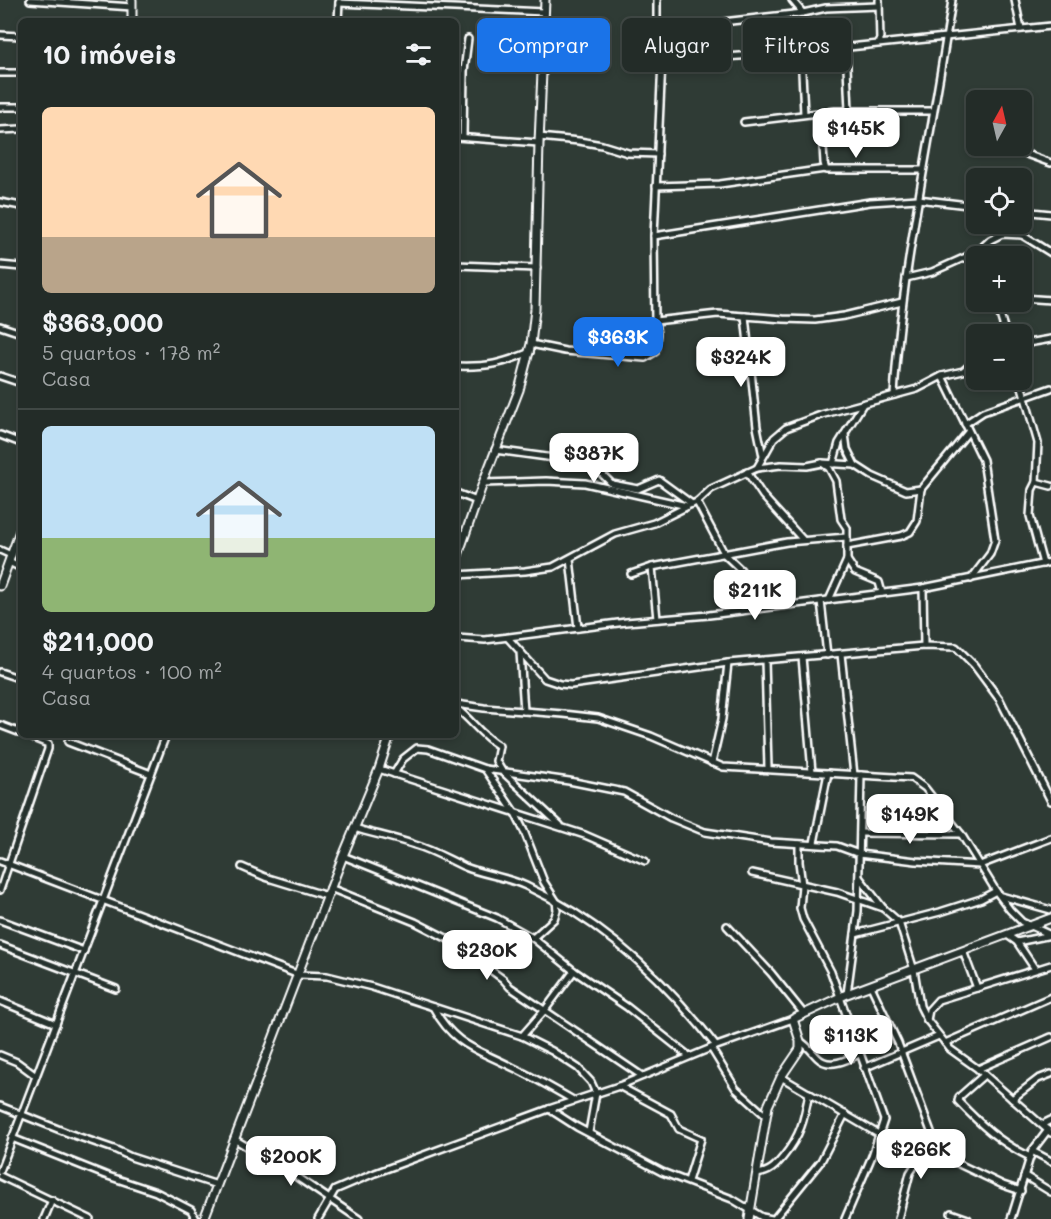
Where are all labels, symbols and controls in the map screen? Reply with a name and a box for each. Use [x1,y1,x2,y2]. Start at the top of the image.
chip: Comprar [477,18,610,72]
chip: Alugar [622,18,731,72]
chip: Filtros [743,18,851,72]
text: 10 imóveis [42,37,176,71]
icon: filters [402,38,435,71]
north arrow [966,90,1032,156]
map controls [966,90,1032,390]
pin: $145K [814,108,898,159]
text: $145K [827,114,885,140]
icon: home [185,146,293,254]
button: locate [966,168,1032,234]
button: + [966,246,1032,312]
text: $363,000 [42,305,163,339]
pin: $363K [576,317,660,368]
text: $363K [587,323,649,349]
button: − [966,324,1032,390]
pin: $324K [699,337,783,388]
text: 5 quartos · 178 m² [42,339,220,365]
text: $324K [710,343,772,369]
text: Casa [42,365,91,391]
pin: $387K [552,433,636,484]
text: $387K [563,439,625,465]
icon: home [185,465,293,573]
pin: $211K [713,570,797,621]
text: $211K [728,576,782,602]
text: $211,000 [42,624,154,658]
text: 4 quartos · 100 m² [42,658,222,684]
text: Casa [42,684,91,710]
pin: $149K [868,794,952,845]
text: $149K [880,800,940,826]
pin: $230K [445,930,529,981]
text: $230K [456,936,518,962]
pin: $113K [809,1015,893,1066]
text: $113K [823,1021,879,1047]
pin: $266K [879,1129,963,1180]
text: $266K [891,1135,951,1161]
pin: $200K [249,1136,333,1187]
text: $200K [260,1142,322,1168]

